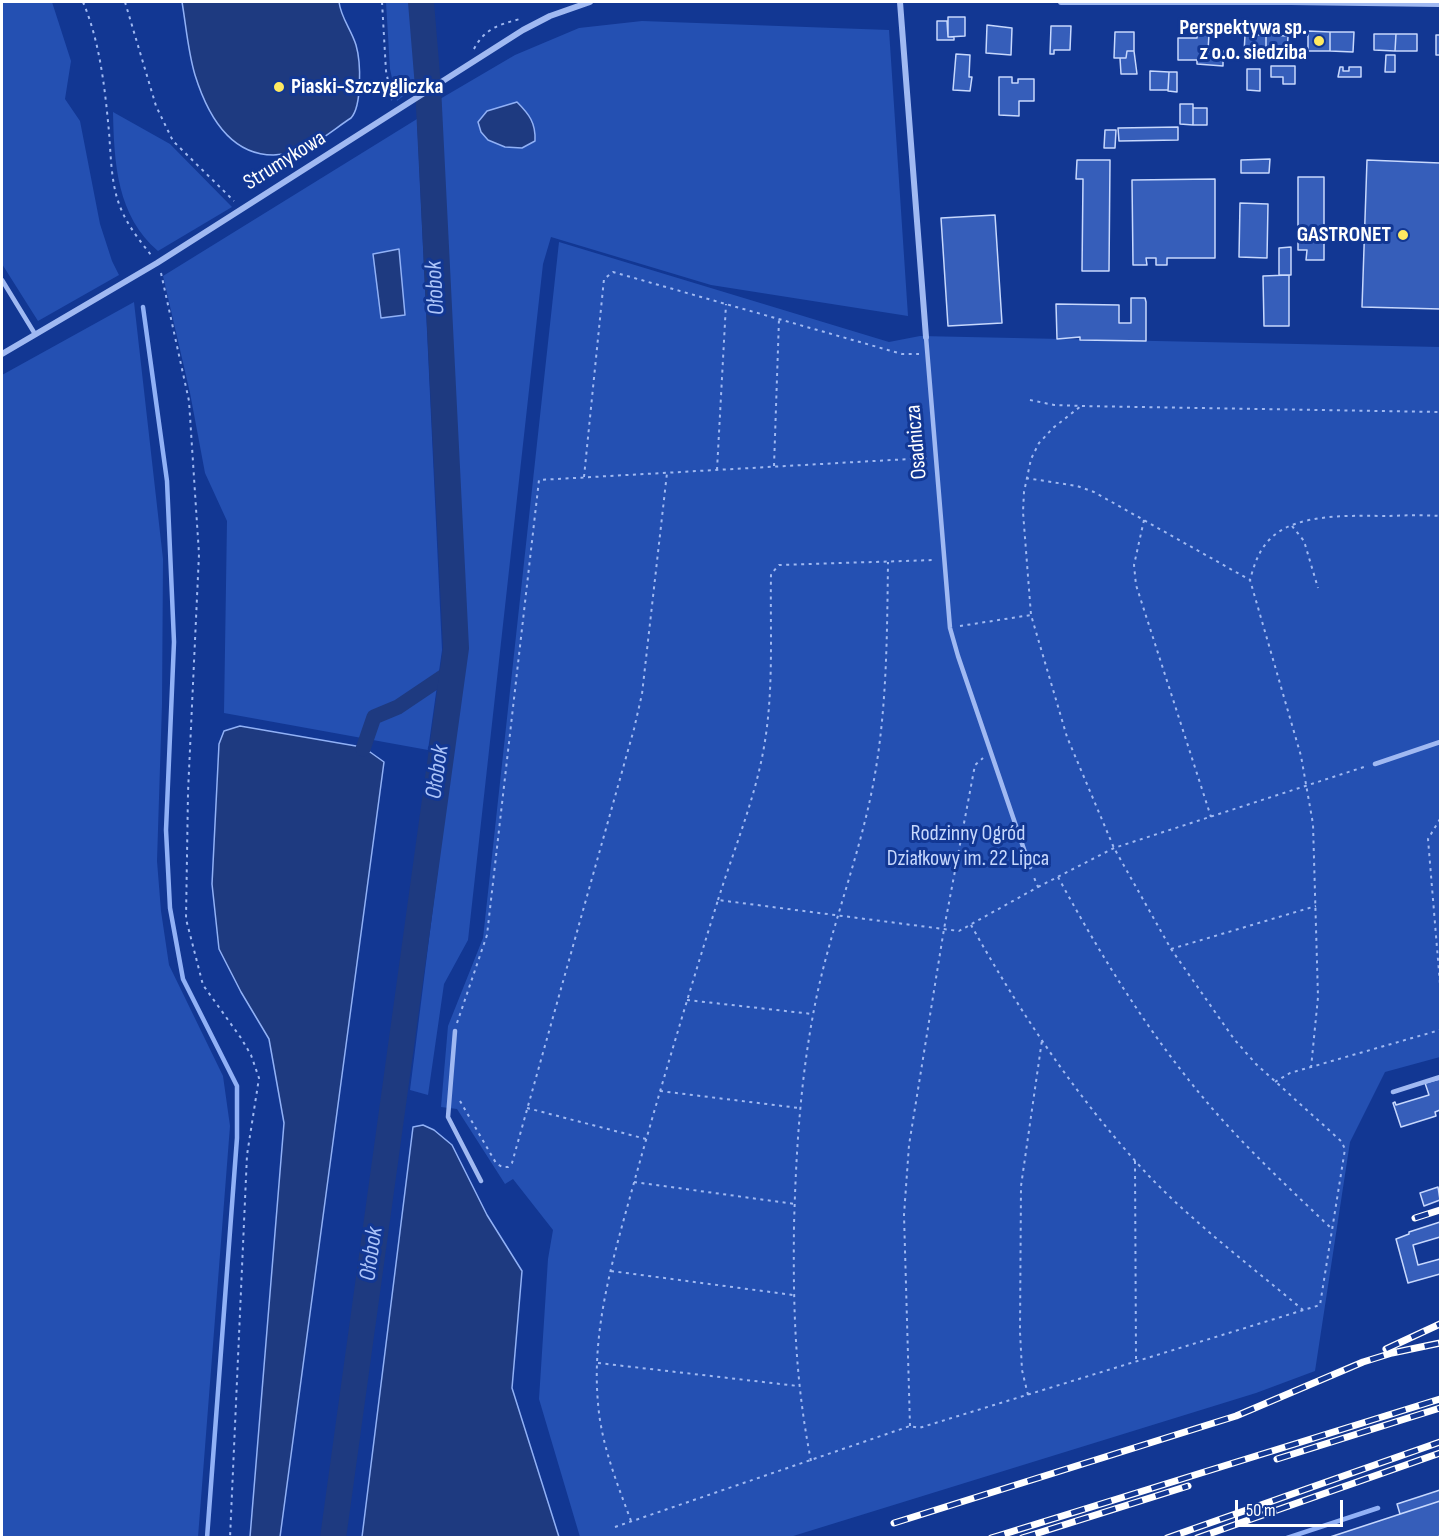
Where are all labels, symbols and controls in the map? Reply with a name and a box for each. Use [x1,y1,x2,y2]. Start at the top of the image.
place label: Perspektywa sp. z o.o. siedziba [1179,15,1307,66]
marker: Perspektywa sp. z o.o. siedziba [1312,34,1326,48]
place label: Piaski-Szczygliczka [291,74,443,100]
marker: Piaski-Szczygliczka [272,80,286,94]
street label: Strumykowa [239,125,331,197]
place label: GASTRONET [1297,222,1391,248]
marker: GASTRONET [1396,228,1410,242]
water label: Ołobok [420,260,452,316]
street label: Osadnicza [901,404,933,480]
water label: Ołobok [420,743,456,801]
park label: Rodzinny Ogród Działkowy im. 22 Lipca [887,821,1049,872]
water label: Ołobok [354,1225,390,1283]
scale bar [1238,1488,1346,1526]
text: 50 m [1246,1500,1276,1521]

